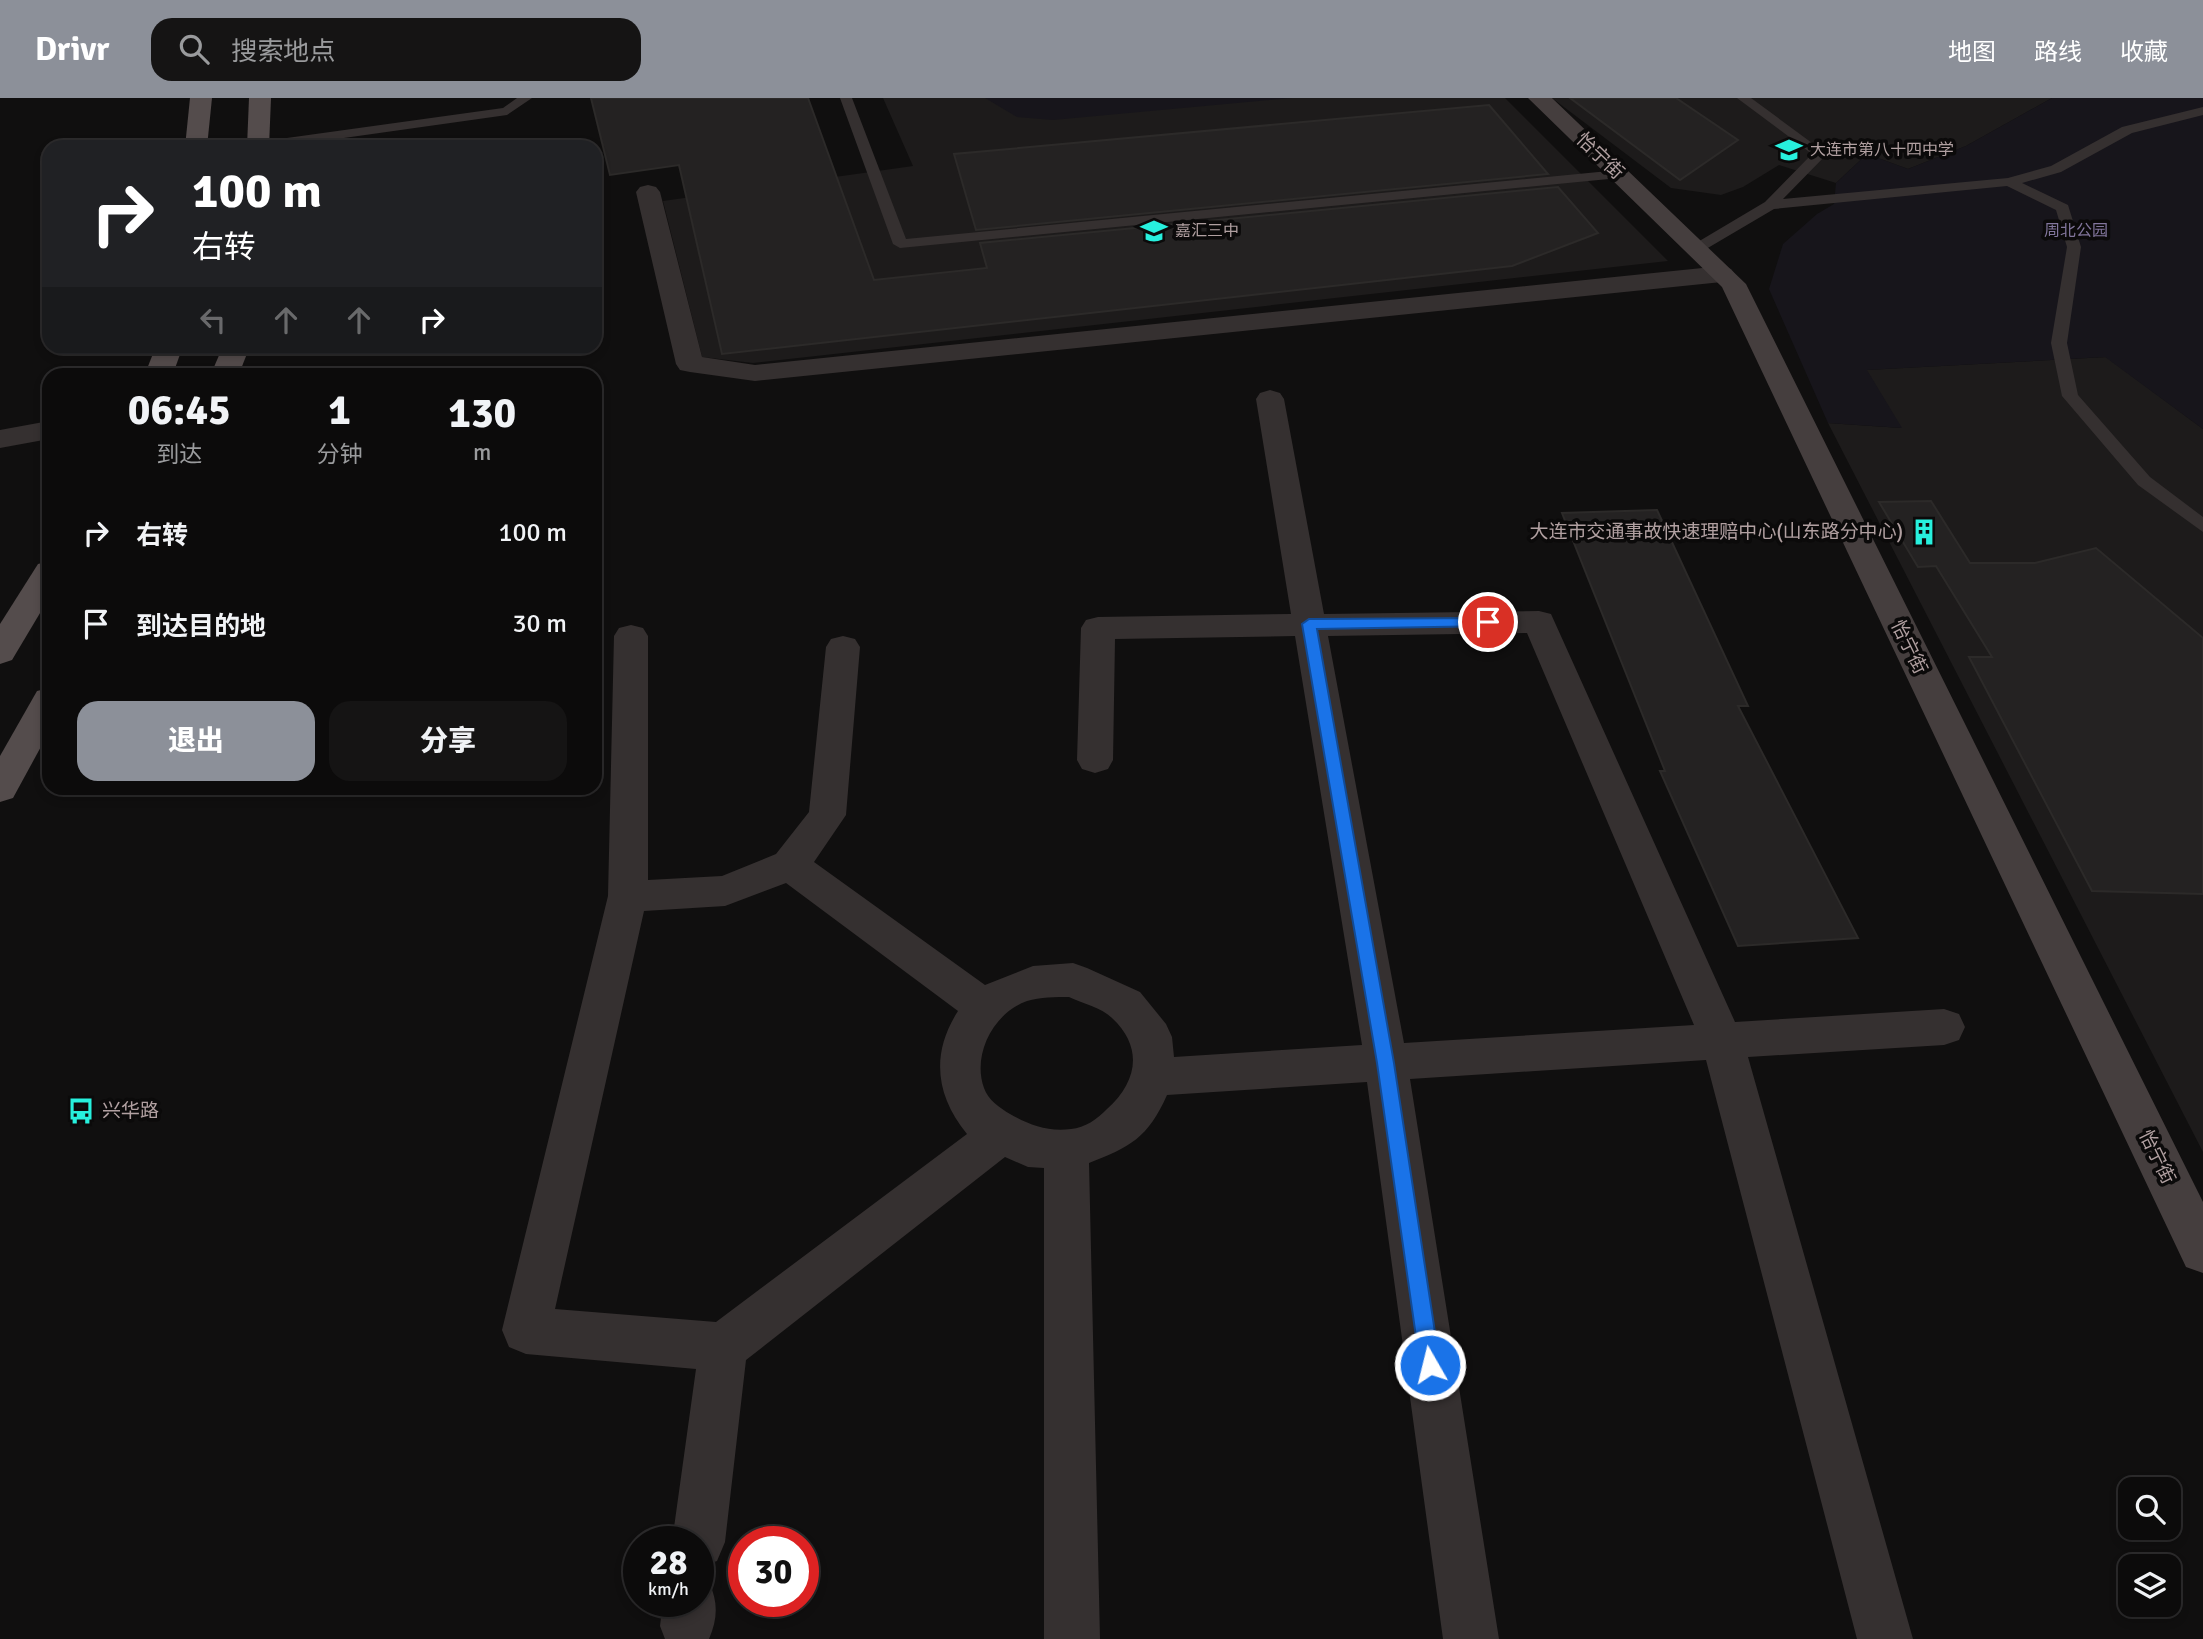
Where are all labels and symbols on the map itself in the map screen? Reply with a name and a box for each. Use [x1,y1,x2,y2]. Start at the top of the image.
street label: 怡宁街 [1571,128,1629,184]
school or university icon: 大连市第八十四中学 [1774,135,1804,165]
place label: 大连市第八十四中学 [1810,140,1954,160]
school or university icon: 嘉汇三中 [1139,216,1169,246]
place label: 嘉汇三中 [1175,221,1239,241]
park label: 周北公园 [2044,221,2108,241]
building icon: 大连市交通事故快速理赔中心(山东路分中心) [1909,517,1939,547]
place label: 大连市交通事故快速理赔中心(山东路分中心) [1529,520,1903,544]
pin [1458,592,1518,652]
street label: 怡宁街 [1886,616,1932,678]
bus stop icon: 兴华路 [66,1096,96,1126]
place label: 兴华路 [102,1099,159,1123]
street label: 怡宁街 [2134,1126,2180,1188]
position arrow [1393,1328,1467,1402]
speed limit sign: 30 [728,1526,819,1617]

